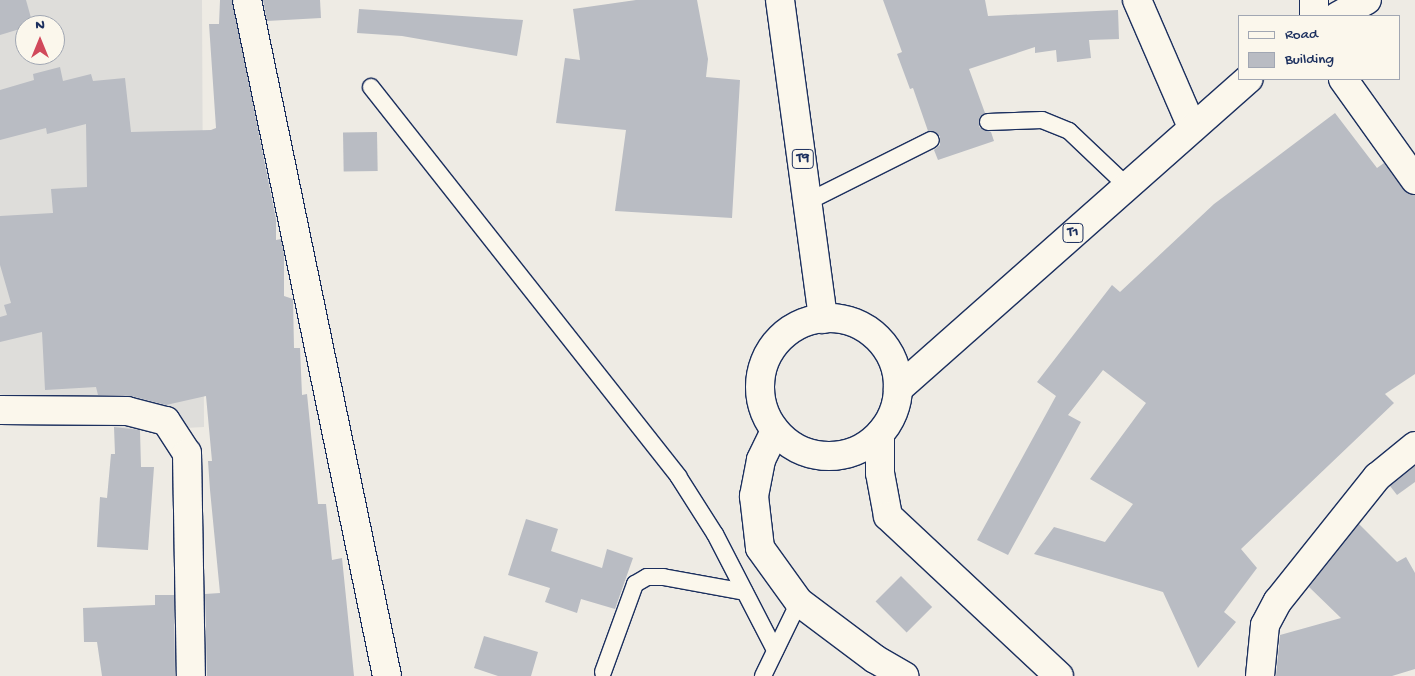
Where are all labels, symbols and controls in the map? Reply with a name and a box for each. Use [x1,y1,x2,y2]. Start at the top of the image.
north arrow [15,15,65,65]
legend [1238,15,1400,80]
text: N [35,17,45,34]
text: Road [1285,26,1318,44]
text: Building [1285,51,1334,69]
road number: T9 [792,148,814,170]
road number: T1 [1062,222,1084,244]

